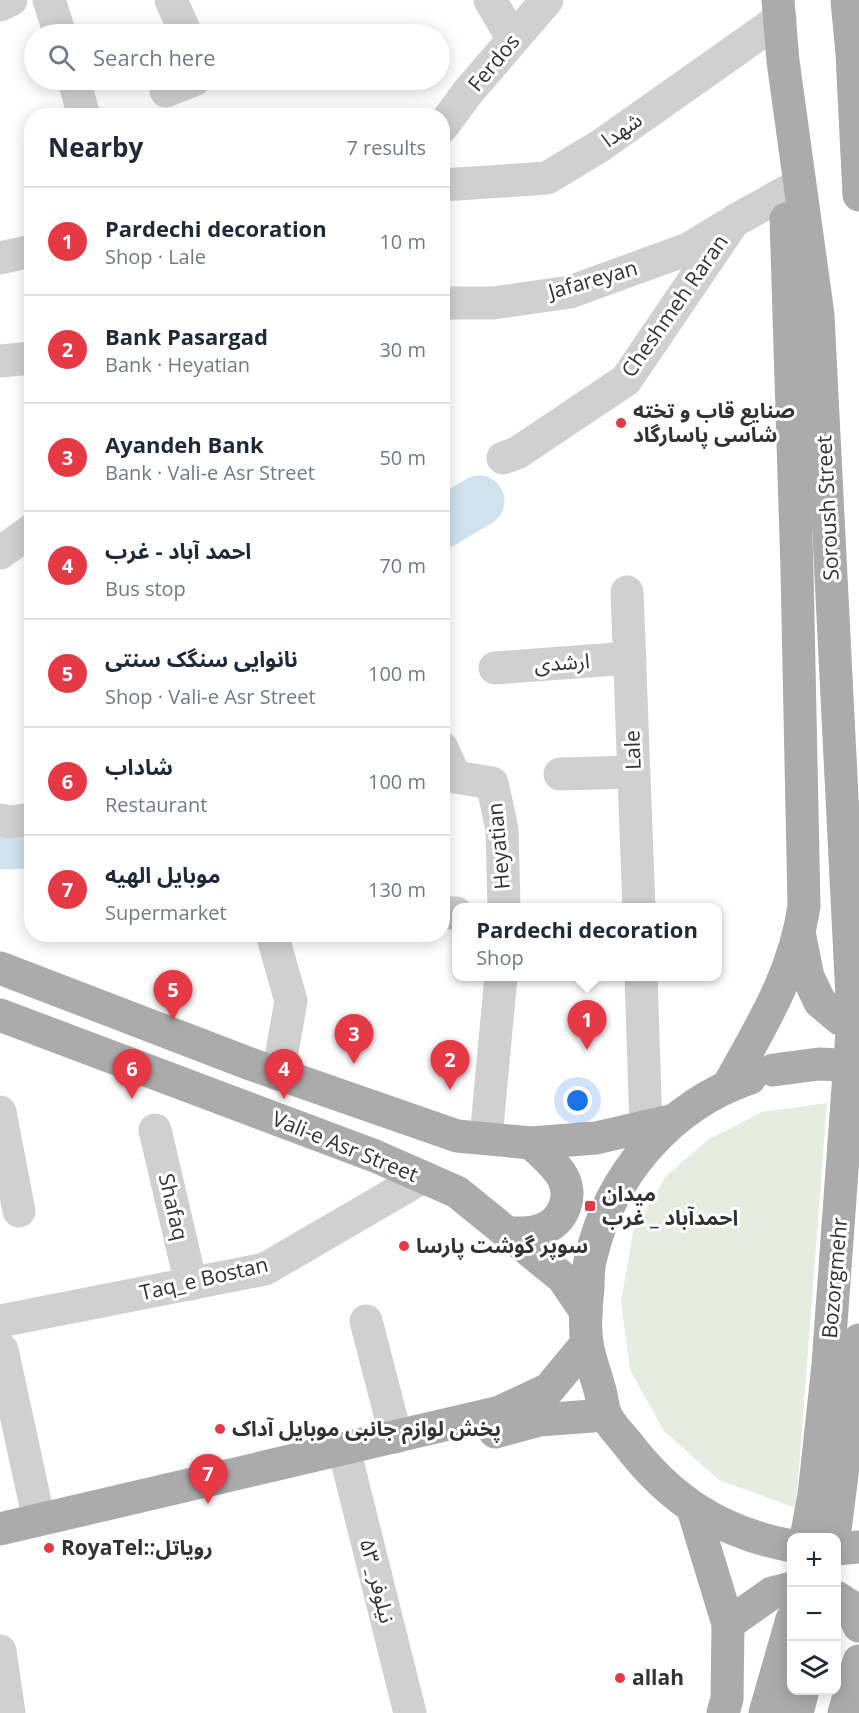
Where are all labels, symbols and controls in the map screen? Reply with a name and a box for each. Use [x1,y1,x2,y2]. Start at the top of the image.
search box [24,24,450,90]
street label: Ferdos [461,28,525,97]
icon: search [45,41,78,74]
text: Search here [93,42,216,72]
street label: شهدا [596,105,647,153]
text: Nearby [48,129,143,165]
text: 7 results [346,134,426,161]
text: Pardechi decoration [105,213,327,243]
text: 1 [62,228,73,255]
text: 10 m [379,228,426,255]
street label: Cheshmeh Raran [614,229,734,382]
text: Shop · Lale [105,243,206,270]
street label: Jafareyan [543,253,641,306]
text: Bank Pasargad [105,321,268,351]
text: 2 [62,336,73,363]
text: 30 m [379,336,426,363]
text: Bank · Heyatian [105,351,250,378]
place label: صنایع قاب و تخته شاسی پاسارگاد [633,396,795,449]
marker: صنایع قاب و تخته شاسی پاسارگاد [614,416,628,430]
text: Ayandeh Bank [105,429,264,459]
street label: Soroush Street [809,435,845,581]
text: 3 [62,444,73,471]
text: 50 m [379,444,426,471]
text: Bank · Vali-e Asr Street [105,459,315,486]
text: احمد آباد - غرب [105,535,251,565]
text: 4 [62,552,73,579]
text: 70 m [379,552,426,579]
text: Bus stop [105,575,186,602]
text: نانوایی سنگک سنتی [105,643,298,673]
street label: ارشدی [533,646,591,678]
text: 5 [62,660,73,687]
text: 100 m [368,660,426,687]
text: Shop · Vali-e Asr Street [105,683,316,710]
street label: Lale [617,730,647,770]
text: شاداب [105,751,173,781]
text: 6 [62,768,73,795]
text: 100 m [368,768,426,795]
text: Restaurant [105,791,207,818]
street label: Heyatian [480,802,516,891]
text: موبایل الهیه [105,859,221,889]
text: 7 [62,876,73,903]
text: 130 m [368,876,426,903]
text: Supermarket [105,899,227,926]
popup [452,903,722,981]
text: Pardechi decoration [476,914,698,944]
text: Shop [476,944,524,971]
pin: 5 [154,970,192,1020]
pin: 1 [568,1000,606,1050]
pin: 3 [334,1014,374,1064]
pin: 2 [430,1040,470,1090]
pin: 6 [112,1050,152,1099]
pin: 4 [264,1050,304,1099]
your location [563,1086,592,1115]
street label: Vali-e Asr Street [268,1104,422,1188]
street label: Shafaq [153,1171,195,1243]
place label: میدان احمدآباد _ غرب [602,1179,738,1231]
marker: میدان احمدآباد _ غرب [583,1199,597,1213]
street label: Bozorgmehr [815,1216,853,1340]
place label: سوپر گوشت پارسا [416,1231,588,1260]
marker: سوپر گوشت پارسا [397,1239,411,1253]
street label: Taq_e Bostan [137,1250,271,1306]
place label: پخش لوازم جانبی موبایل آداک [232,1414,501,1445]
marker: پخش لوازم جانبی موبایل آداک [213,1422,227,1436]
pin: 7 [188,1454,228,1504]
place label: RoyaTel::رویاتل [61,1533,213,1561]
map controls [787,1533,841,1695]
button: + [787,1533,841,1587]
street label: ۵۳ _نیلوفر [354,1536,402,1626]
marker: RoyaTel::رویاتل [42,1541,56,1555]
button: − [787,1587,841,1641]
button: layers [787,1641,841,1695]
place label: allah [632,1663,684,1691]
marker: allah [613,1671,627,1685]

